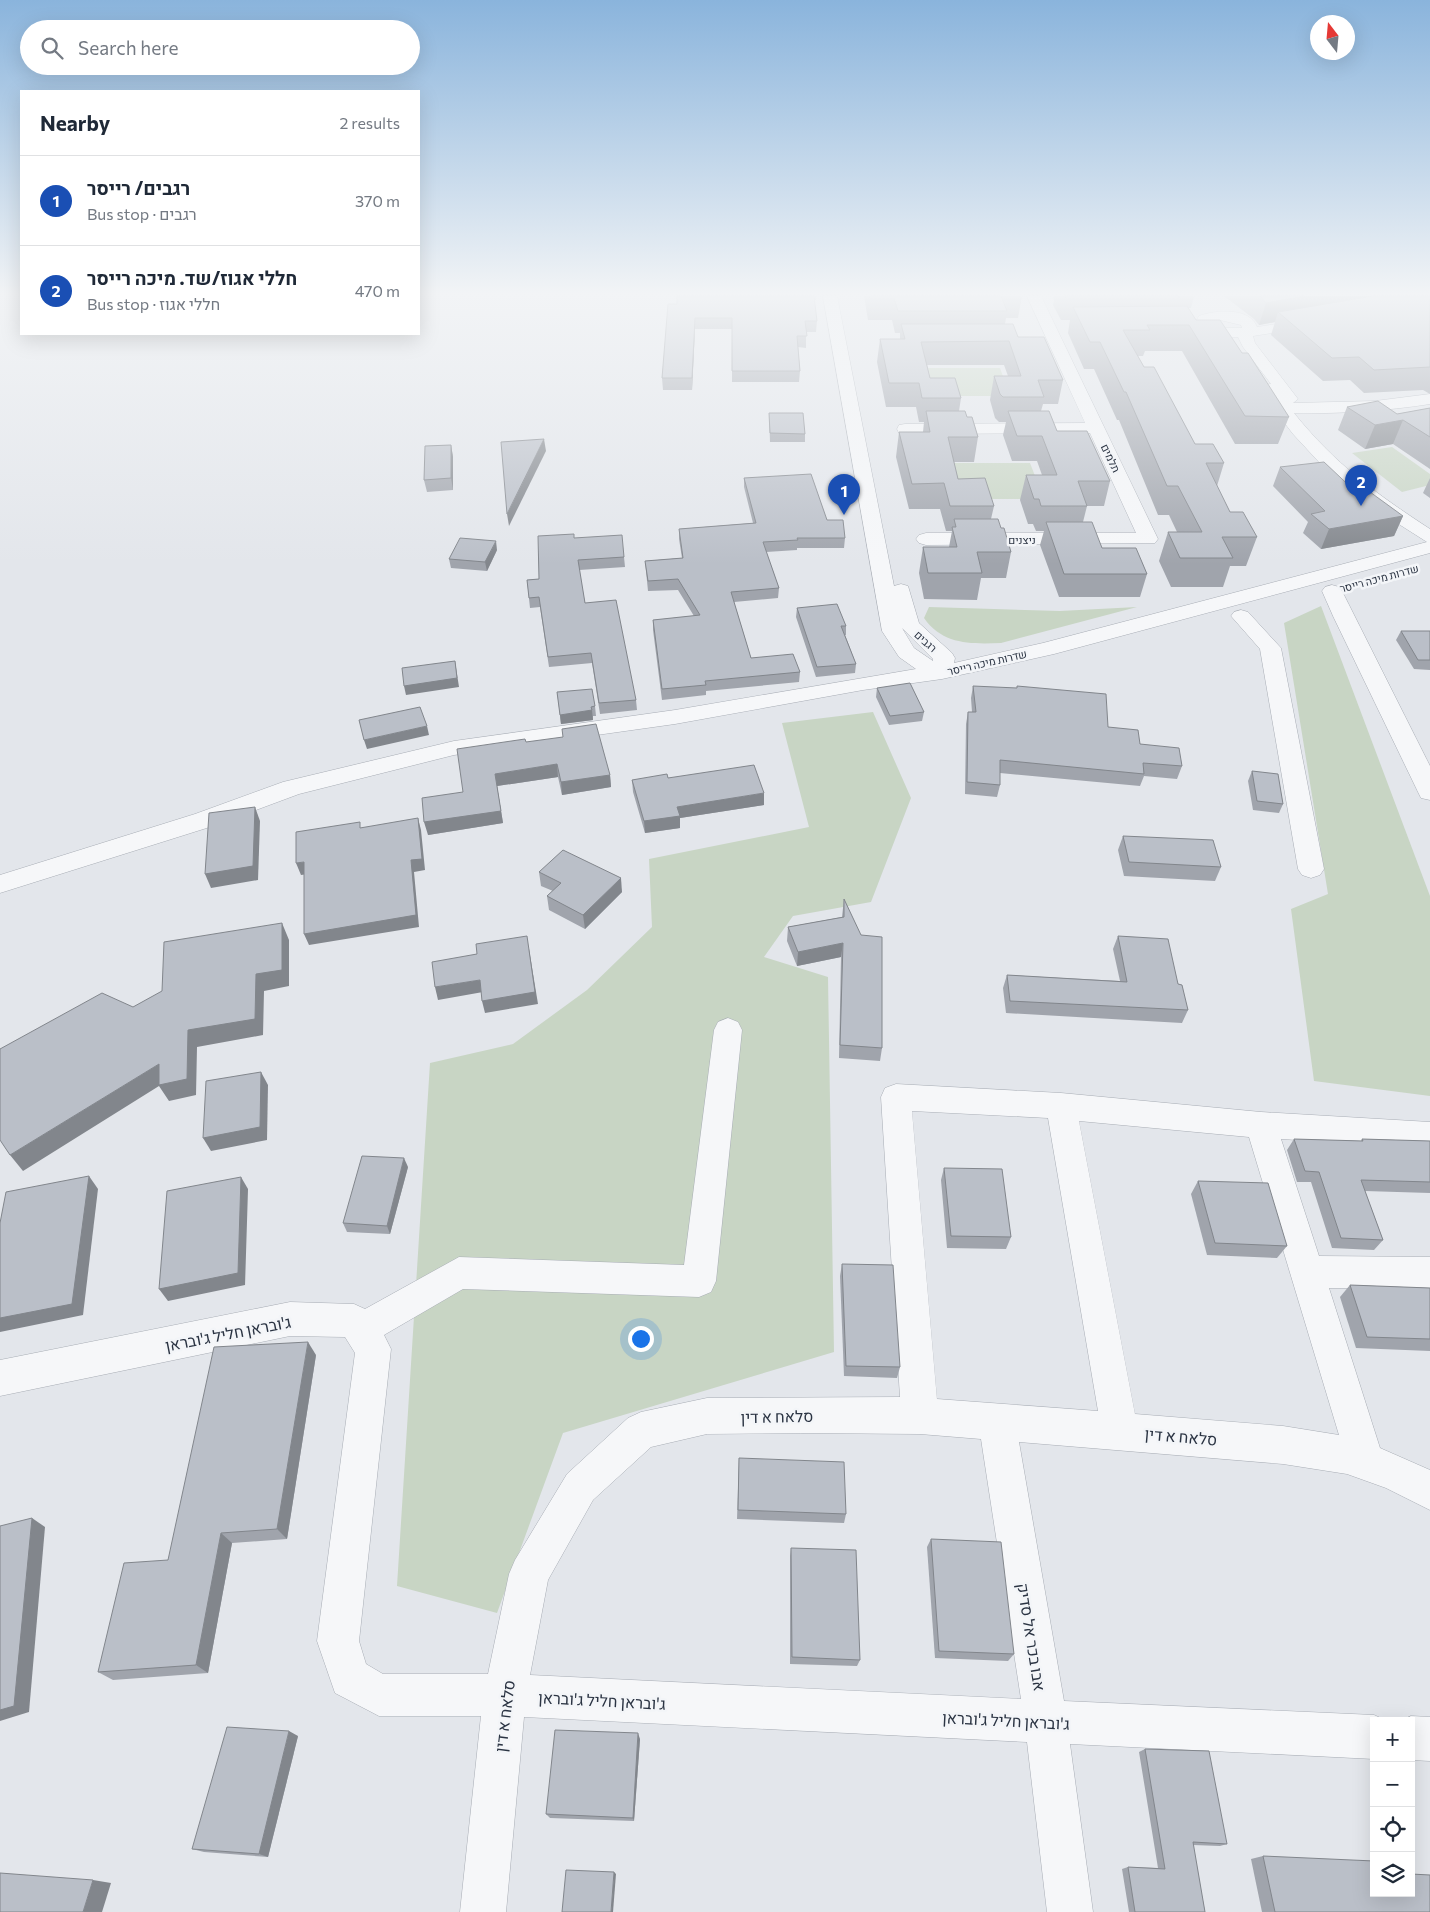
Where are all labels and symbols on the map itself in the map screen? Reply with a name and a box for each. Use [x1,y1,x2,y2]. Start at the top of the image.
north arrow [1310,15,1355,60]
street label: תלמים [1099,442,1123,474]
pin: 2 [1345,465,1377,506]
pin: 1 [828,474,860,515]
street label: ניצנים [1008,533,1036,546]
street label: שדרות מיכה רייסר [1338,561,1420,595]
street label: רגבים [912,628,940,654]
street label: שדרות מיכה רייסר [946,647,1028,677]
street label: ג'ובראן חליל ג'ובראן [164,1311,292,1355]
your location [628,1326,654,1352]
street label: סלאח א דין [741,1406,813,1426]
street label: סלאח א דין [1144,1423,1218,1449]
street label: אבו בכר אל סדיק [1014,1582,1050,1692]
street label: סלאח א דין [490,1679,518,1753]
street label: ג'ובראן חליל ג'ובראן [538,1687,666,1713]
street label: ג'ובראן חליל ג'ובראן [942,1707,1070,1733]

